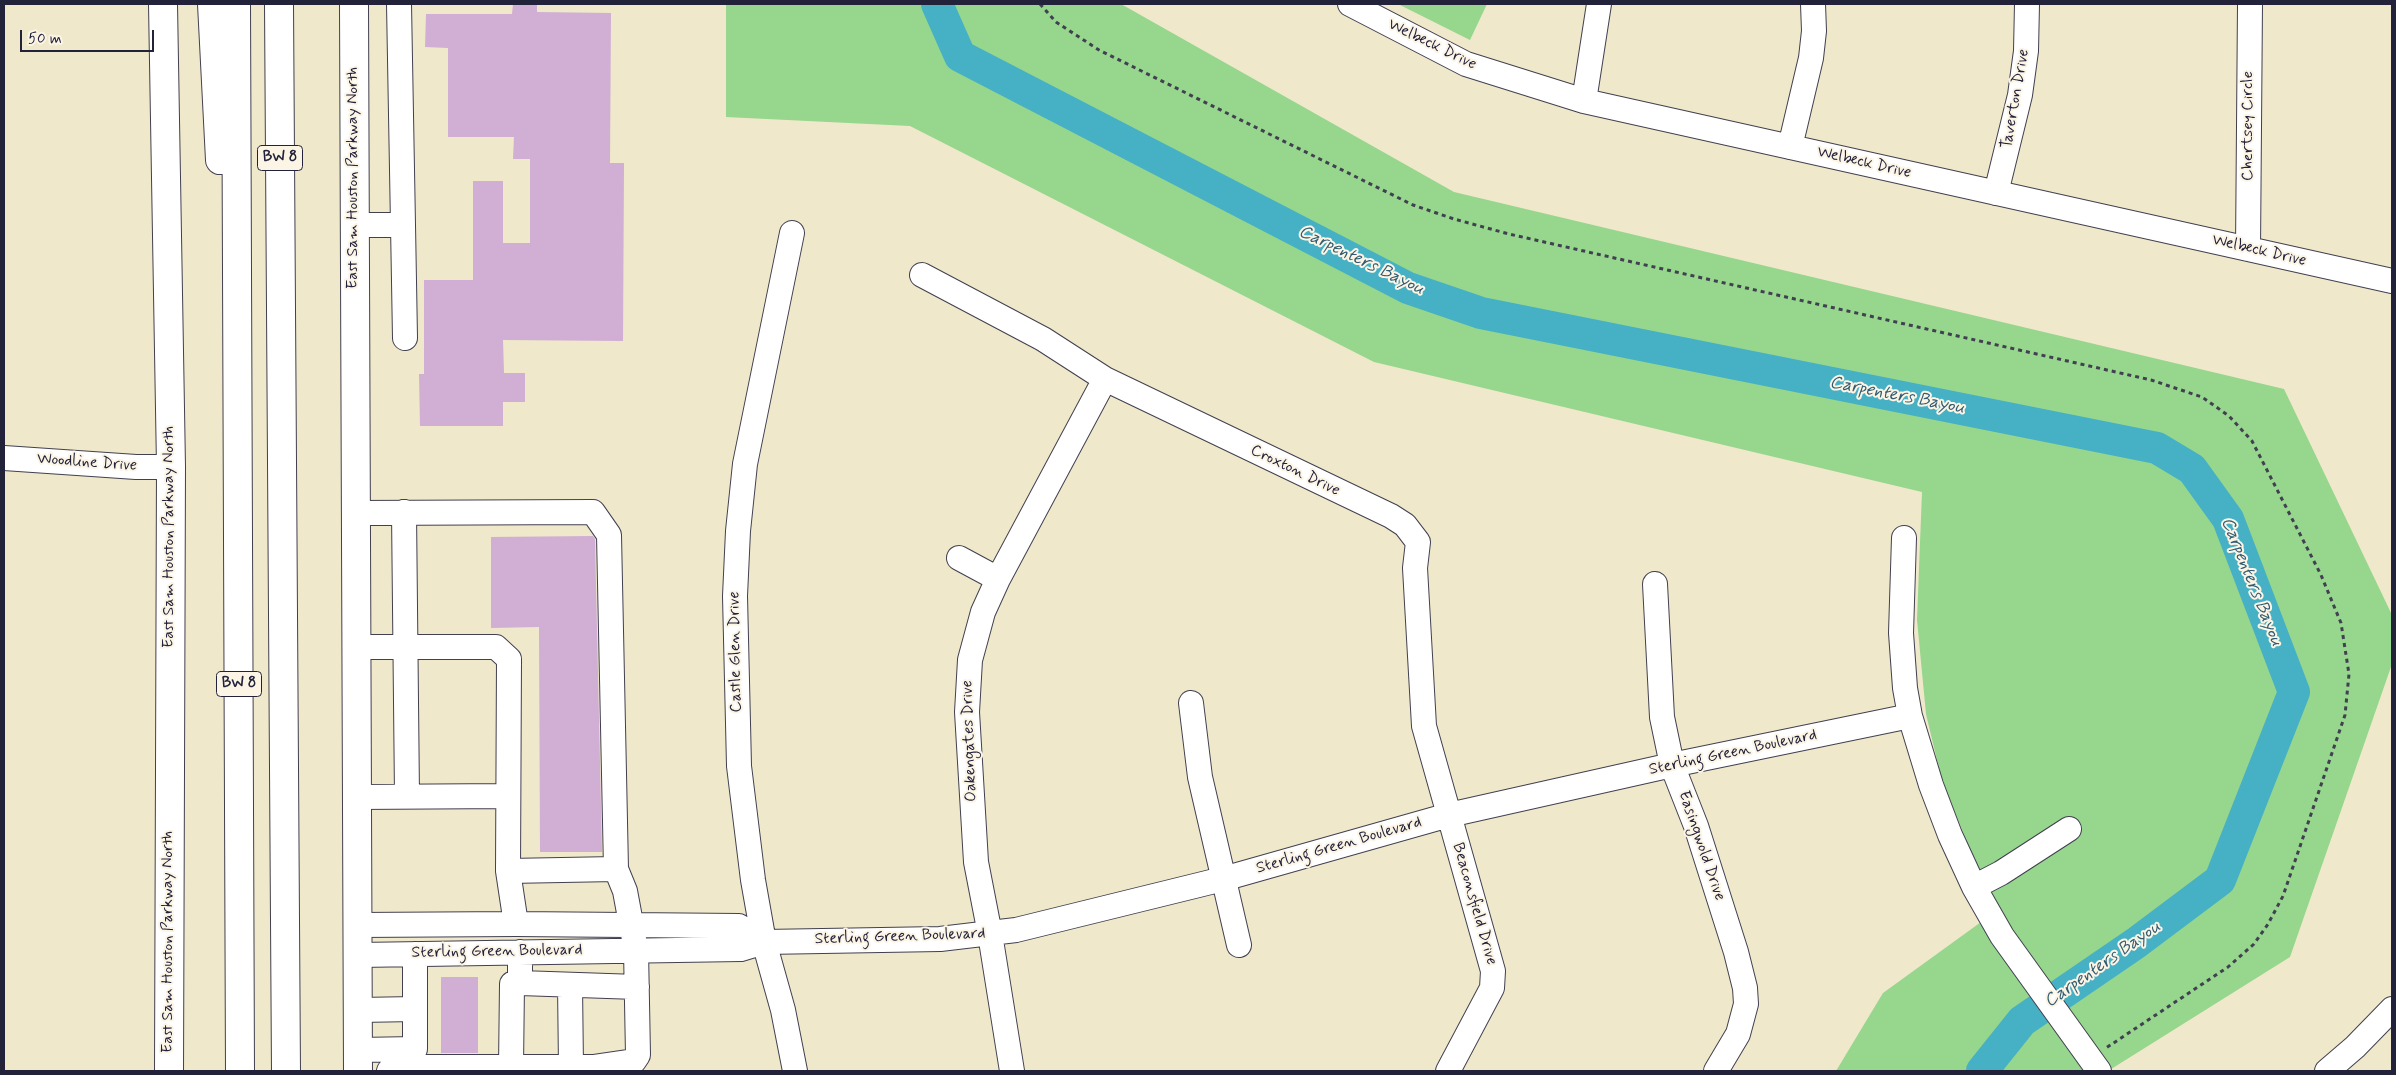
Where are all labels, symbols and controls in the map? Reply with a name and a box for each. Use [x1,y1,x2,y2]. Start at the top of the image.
street label: Welbeck Drive [1385,15,1479,75]
scale bar [22,20,156,52]
text: 50 m [28,29,62,49]
street label: Taverton Drive [1998,48,2034,150]
street label: East Sam Houston Parkway North [344,67,364,289]
street label: Chertsey Circle [2239,71,2259,181]
street label: Welbeck Drive [1815,143,1913,183]
road number: BW 8 [258,146,302,170]
water label: Carpenters Bayou [1295,221,1427,301]
street label: Welbeck Drive [2210,231,2308,271]
water label: Carpenters Bayou [1828,372,1966,420]
street label: East Sam Houston Parkway North [160,426,180,648]
street label: Croxton Drive [1247,441,1343,501]
street label: Woodline Drive [36,450,138,476]
water label: Carpenters Bayou [2215,514,2287,650]
street label: Castle Glen Drive [725,591,747,713]
road number: BW 8 [216,672,262,696]
street label: Oakengates Drive [958,680,982,802]
street label: Sterling Green Boulevard [1647,726,1819,780]
street label: Easingwold Drive [1673,789,1729,903]
street label: Sterling Green Boulevard [1254,813,1424,879]
street label: East Sam Houston Parkway North [159,831,179,1053]
street label: Beaconsfield Drive [1447,841,1501,967]
water label: Carpenters Bayou [2041,917,2165,1013]
street label: Sterling Green Boulevard [814,924,986,950]
street label: Sterling Green Boulevard [411,941,583,963]

